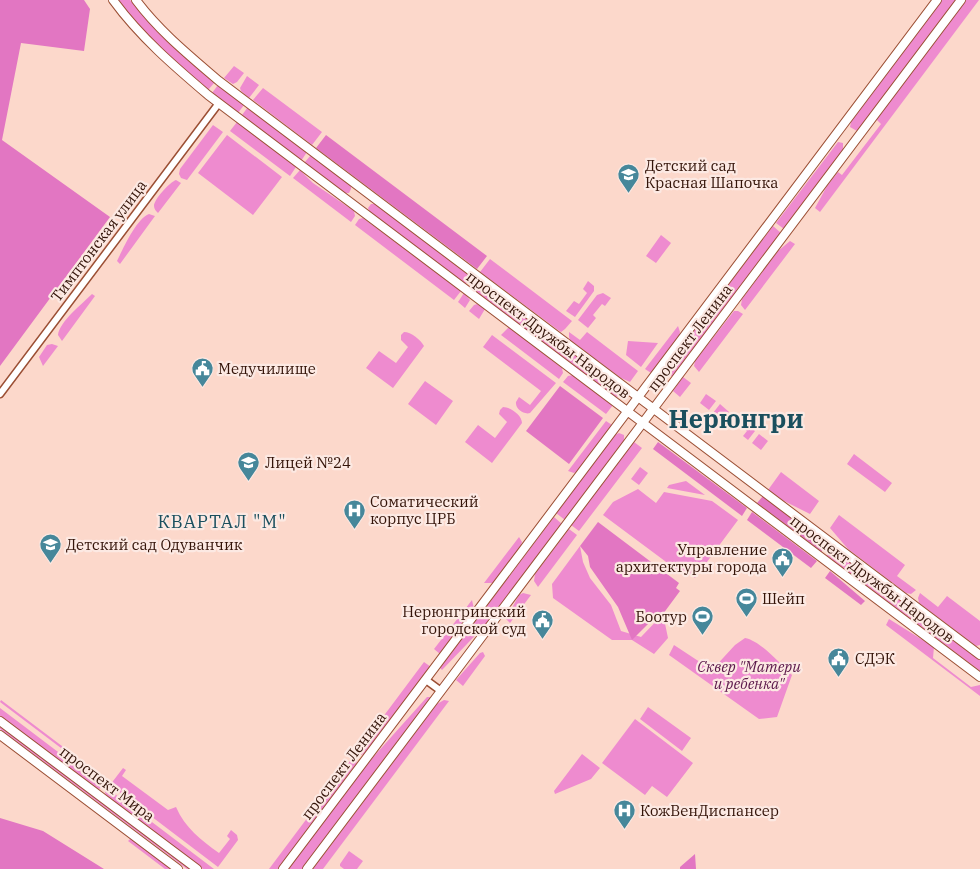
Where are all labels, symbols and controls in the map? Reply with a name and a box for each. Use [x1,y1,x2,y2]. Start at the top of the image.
place label: Детский сад Красная Шапочка [645,156,778,192]
school or university icon: Детский сад Красная Шапочка [617,163,641,194]
street label: Тимптонская улица [46,176,151,306]
street label: проспект Дружбы Народов [463,267,634,402]
street label: проспект Ленина [643,280,736,395]
public building icon: Медучилище [190,357,214,388]
place label: Медучилище [218,359,316,378]
district label: Нерюнгри [668,402,804,435]
school or university icon: Лицей №24 [237,451,261,482]
place label: Лицей №24 [265,453,351,472]
place label: Соматический корпус ЦРБ [370,492,479,528]
hospital icon: Соматический корпус ЦРБ [342,499,366,530]
district label: КВАРТАЛ "М" [157,510,287,533]
street label: проспект Дружбы Народов [787,511,958,646]
school or university icon: Детский сад Одуванчик [38,533,62,564]
place label: Детский сад Одуванчик [66,535,243,554]
place label: Управление архитектуры города [616,540,767,576]
public building icon: Управление архитектуры города [771,547,795,578]
sports icon: Шейп [734,587,758,618]
place label: Шейп [762,589,805,608]
place label: Нерюнгринский городской суд [402,602,526,638]
sports icon: Боотур [691,605,715,636]
place label: Боотур [635,607,687,626]
public building icon: Нерюнгринский городской суд [530,609,554,640]
public building icon: СДЭК [827,647,851,678]
place label: СДЭК [855,649,896,668]
park label: Сквер "Матери и ребенка" [697,657,801,693]
street label: проспект Ленина [297,708,390,823]
street label: проспект Мира [56,742,159,826]
hospital icon: КожВенДиспансер [612,799,636,830]
place label: КожВенДиспансер [640,801,779,820]

